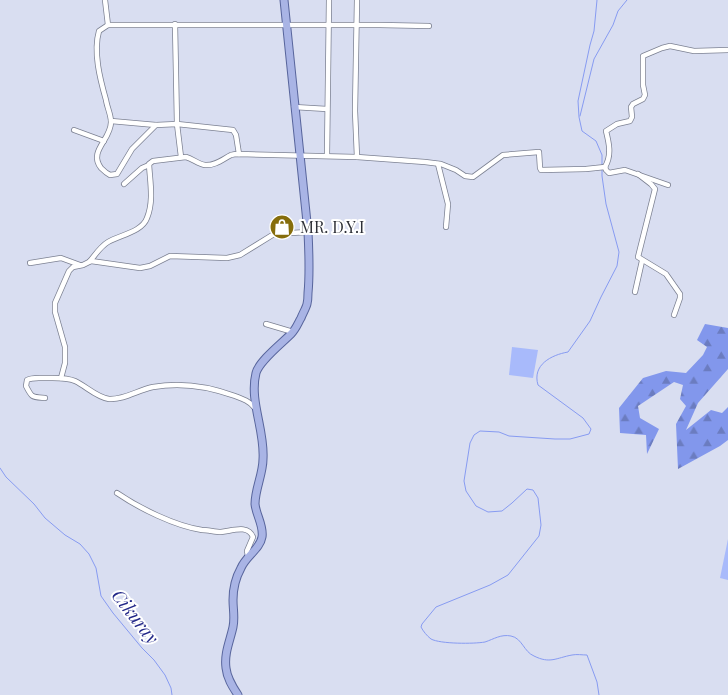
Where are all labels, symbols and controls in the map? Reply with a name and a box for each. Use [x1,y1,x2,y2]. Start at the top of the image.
shop icon: MR. D.Y.I [269,214,295,240]
place label: MR. D.Y.I [300,216,364,237]
water label: Cikuray [107,584,165,649]

